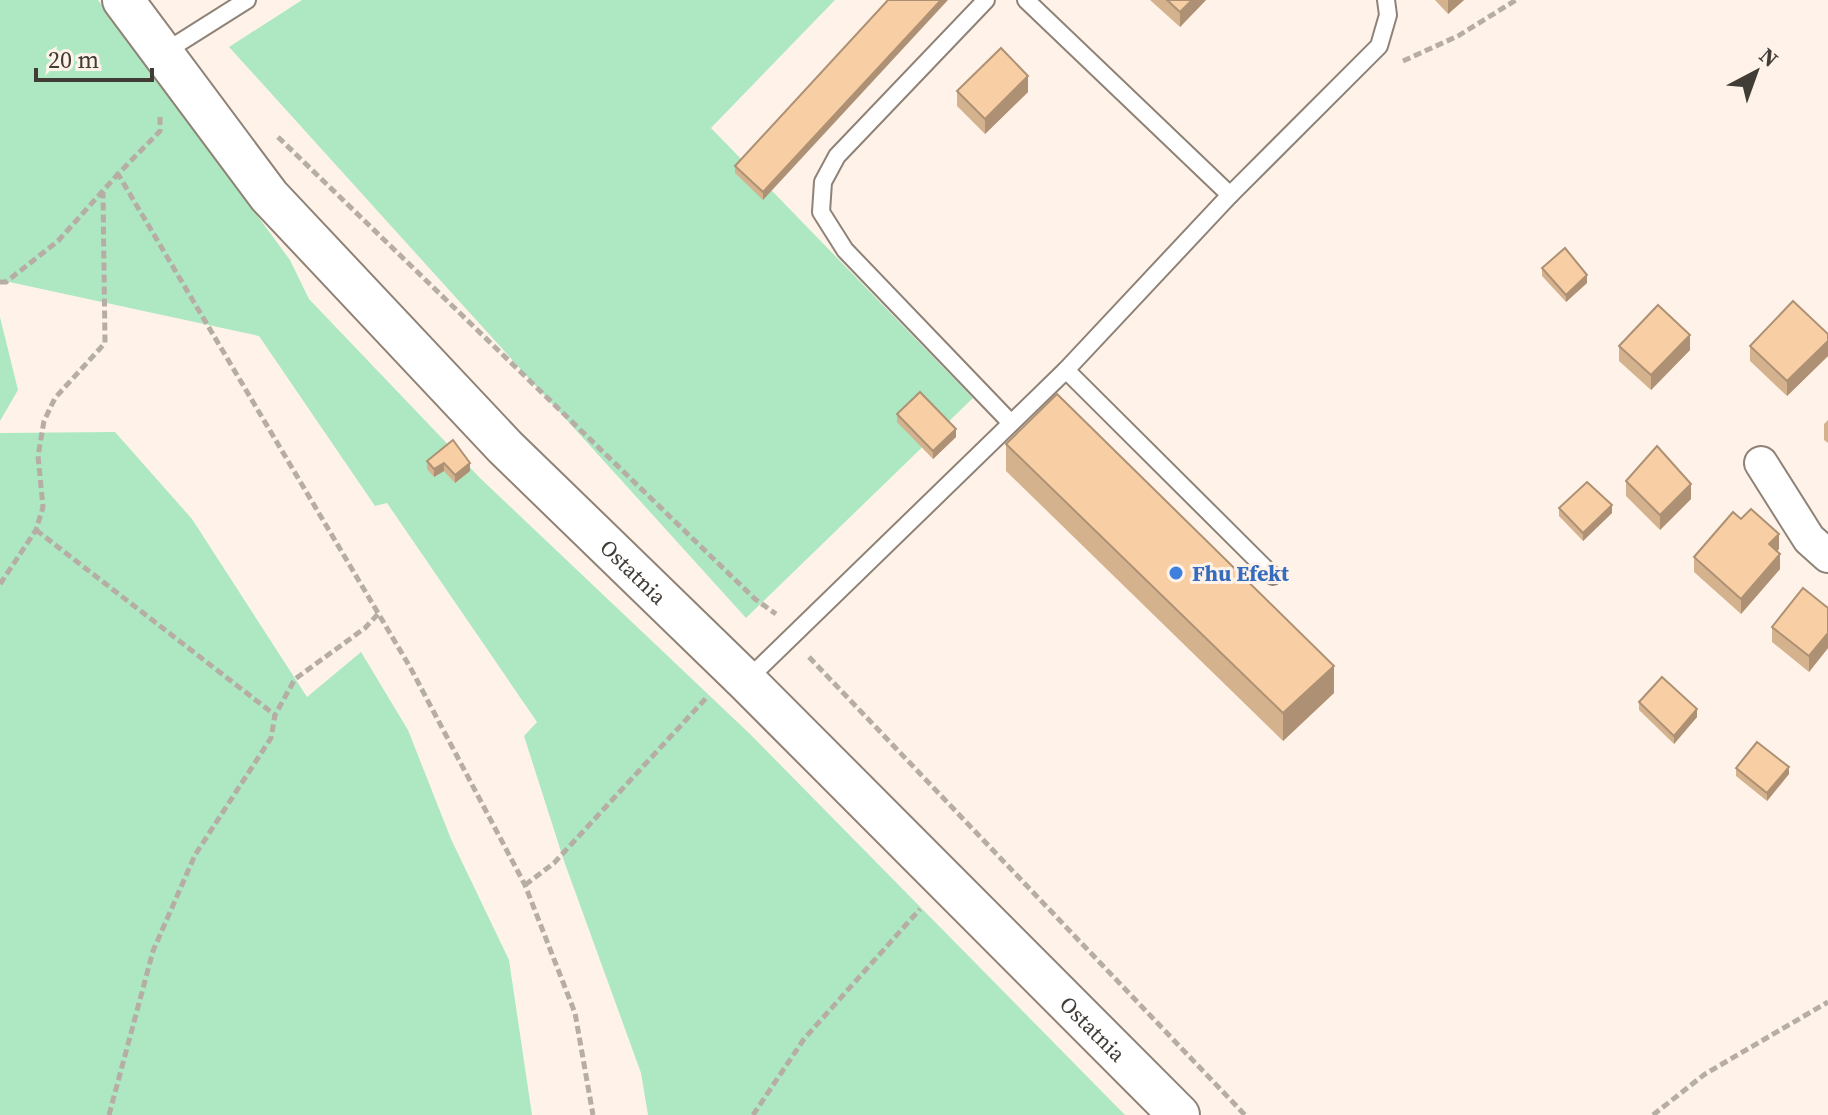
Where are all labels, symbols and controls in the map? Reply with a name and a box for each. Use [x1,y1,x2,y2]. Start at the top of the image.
scale bar [36,32,152,82]
north arrow [1716,32,1796,112]
text: N [1753,40,1785,73]
text: 20 m [48,43,99,76]
street label: Ostatnia [594,533,674,612]
place label: Fhu Efekt [1192,558,1290,588]
marker: Fhu Efekt [1167,564,1185,582]
street label: Ostatnia [1053,989,1133,1069]

